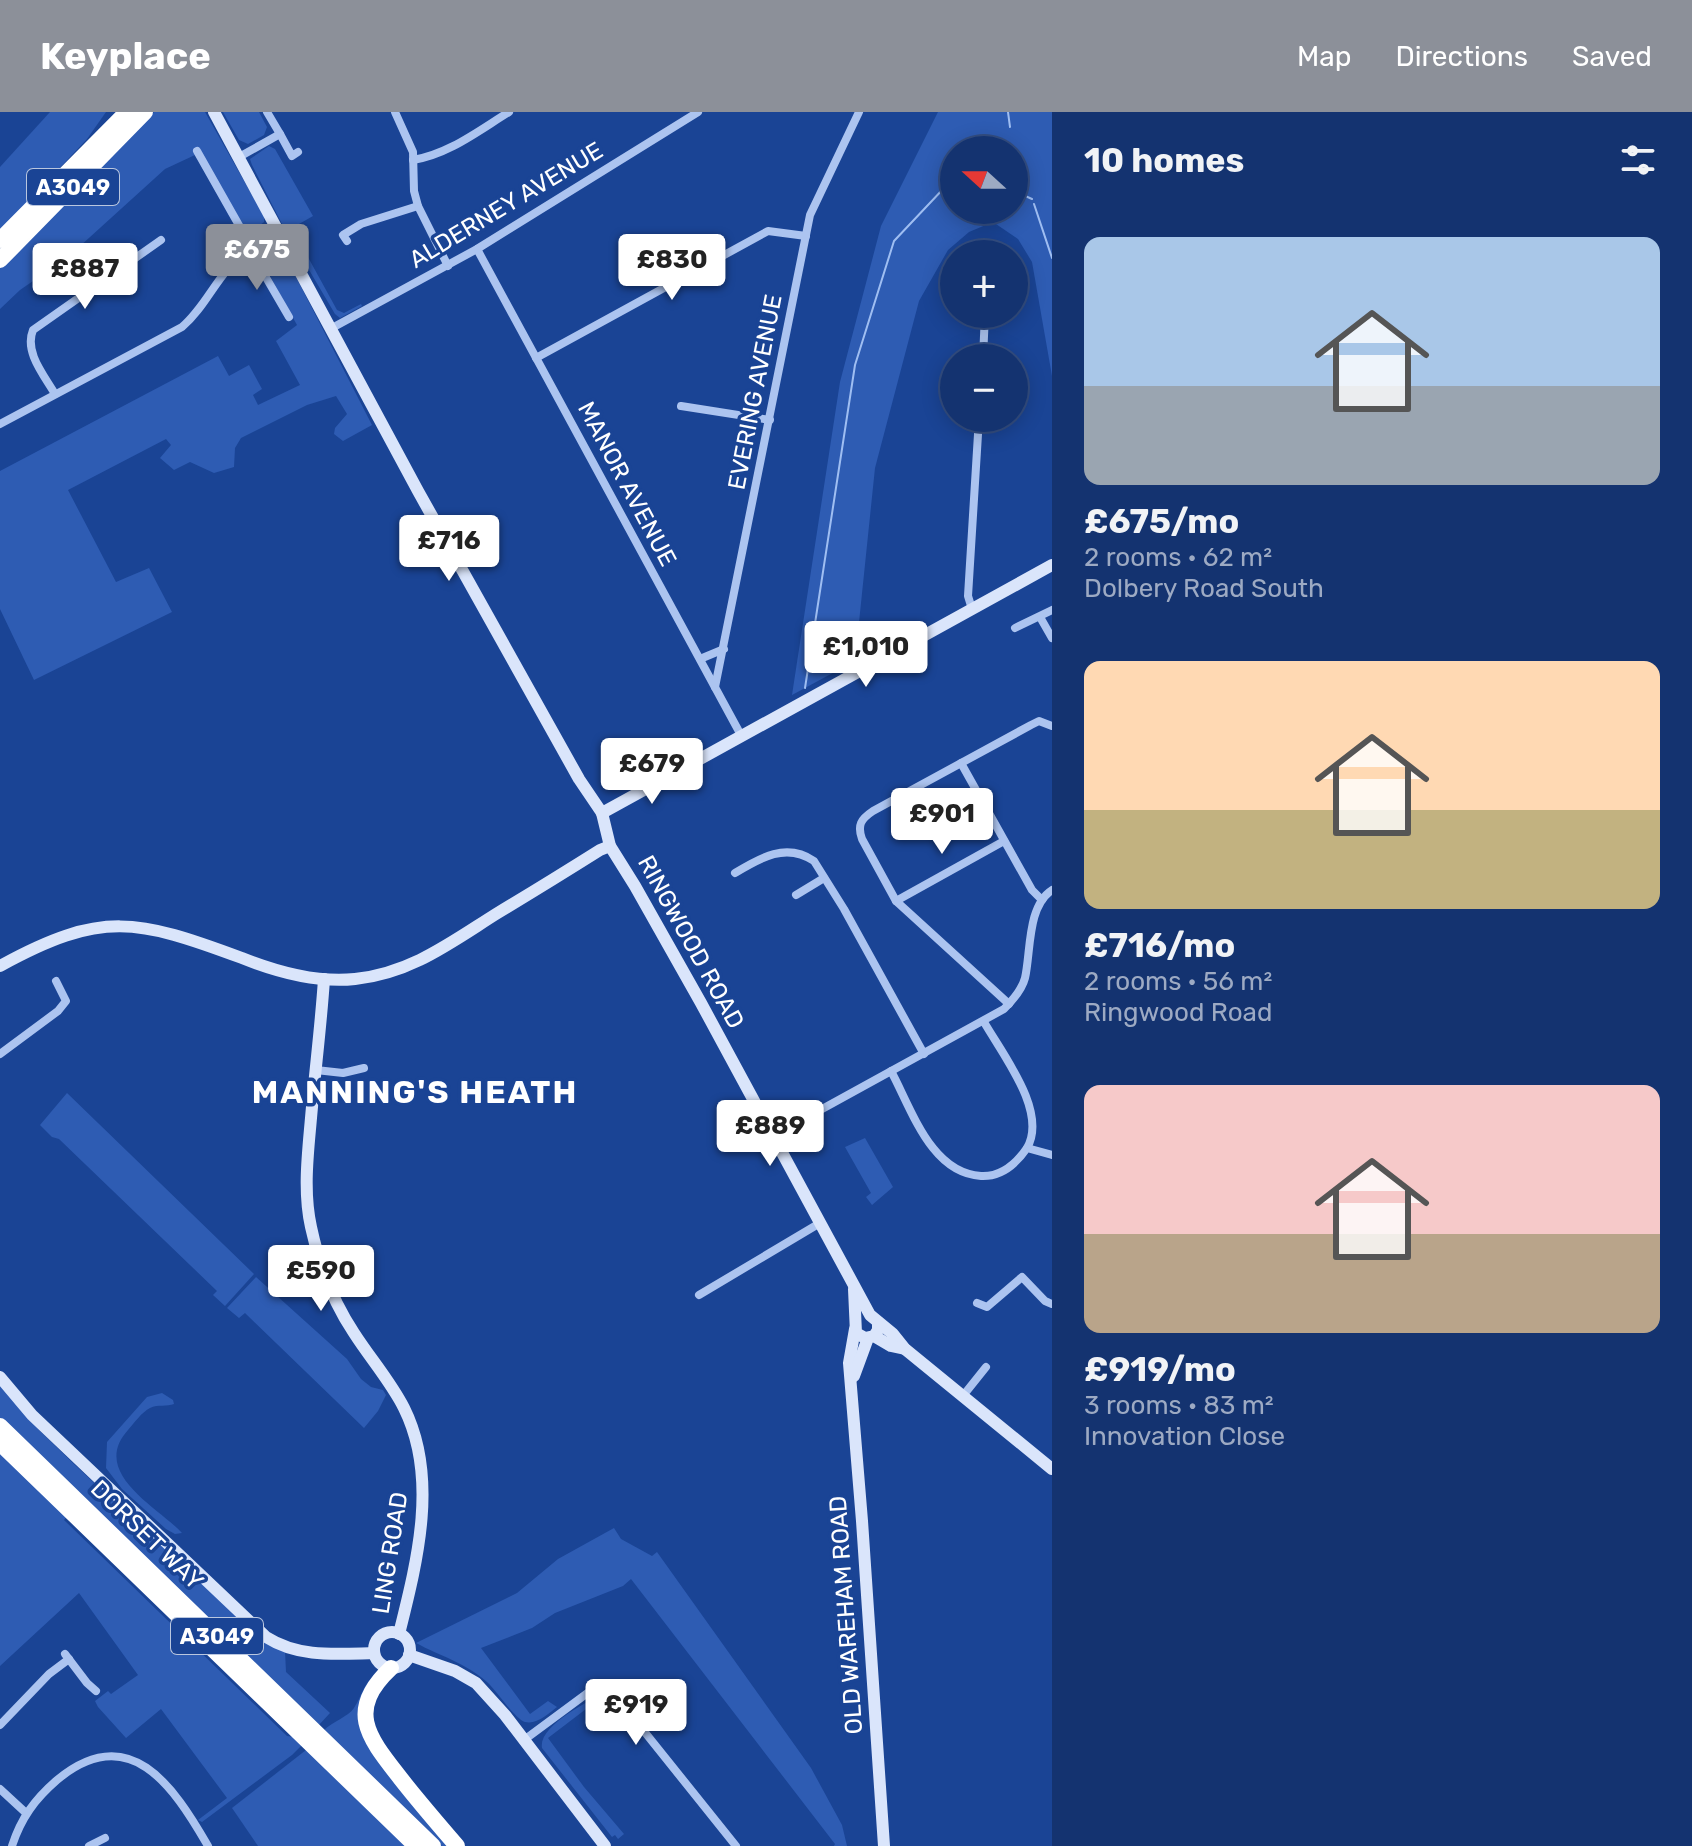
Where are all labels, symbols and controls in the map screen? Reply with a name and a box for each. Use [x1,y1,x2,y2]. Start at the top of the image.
text: Keyplace [40,33,211,79]
text: Map [1297,40,1351,73]
text: Directions [1395,40,1528,73]
text: Saved [1572,40,1652,73]
street label: ALDERNEY AVENUE [404,136,608,274]
north arrow [940,136,1028,224]
map controls [940,136,1028,432]
icon: filters [1616,138,1660,182]
text: 10 homes [1084,140,1244,181]
road number: A3049 [27,169,119,205]
pin: £675 [210,224,304,292]
text: £675 [224,234,290,265]
pin: £830 [625,234,719,302]
button: + [940,240,1028,328]
pin: £887 [38,243,132,311]
text: £830 [636,244,708,275]
text: £887 [51,253,119,284]
icon: home [1300,289,1444,433]
street label: EVERING AVENUE [722,292,788,492]
button: − [940,344,1028,432]
street label: MANOR AVENUE [572,397,682,571]
text: £675/mo [1084,501,1239,542]
pin: £716 [402,515,496,583]
text: £716 [417,525,481,556]
text: 2 rooms · 62 m² [1084,542,1272,573]
text: Dolbery Road South [1084,573,1324,604]
pin: £1,010 [801,621,931,689]
text: £1,010 [823,631,910,662]
icon: home [1300,713,1444,857]
pin: £679 [605,738,699,806]
text: £679 [619,748,685,779]
pin: £901 [895,788,989,856]
text: £901 [909,798,975,829]
street label: RINGWOOD ROAD [632,851,750,1033]
text: £716/mo [1084,925,1235,966]
text: 2 rooms · 56 m² [1084,966,1272,997]
text: Ringwood Road [1084,997,1272,1028]
district label: MANNING'S HEATH [252,1073,578,1111]
pin: £889 [723,1100,817,1168]
text: £889 [735,1110,805,1141]
icon: home [1300,1137,1444,1281]
pin: £590 [274,1245,368,1313]
text: £590 [286,1255,356,1286]
text: £919/mo [1084,1349,1236,1390]
text: 3 rooms · 83 m² [1084,1390,1274,1421]
text: Innovation Close [1084,1421,1285,1452]
street label: DORSET WAY [85,1474,209,1596]
street label: LING ROAD [367,1490,413,1616]
street label: OLD WAREHAM ROAD [824,1495,868,1735]
road number: A3049 [171,1618,263,1654]
pin: £919 [589,1679,683,1747]
text: £919 [603,1689,669,1720]

